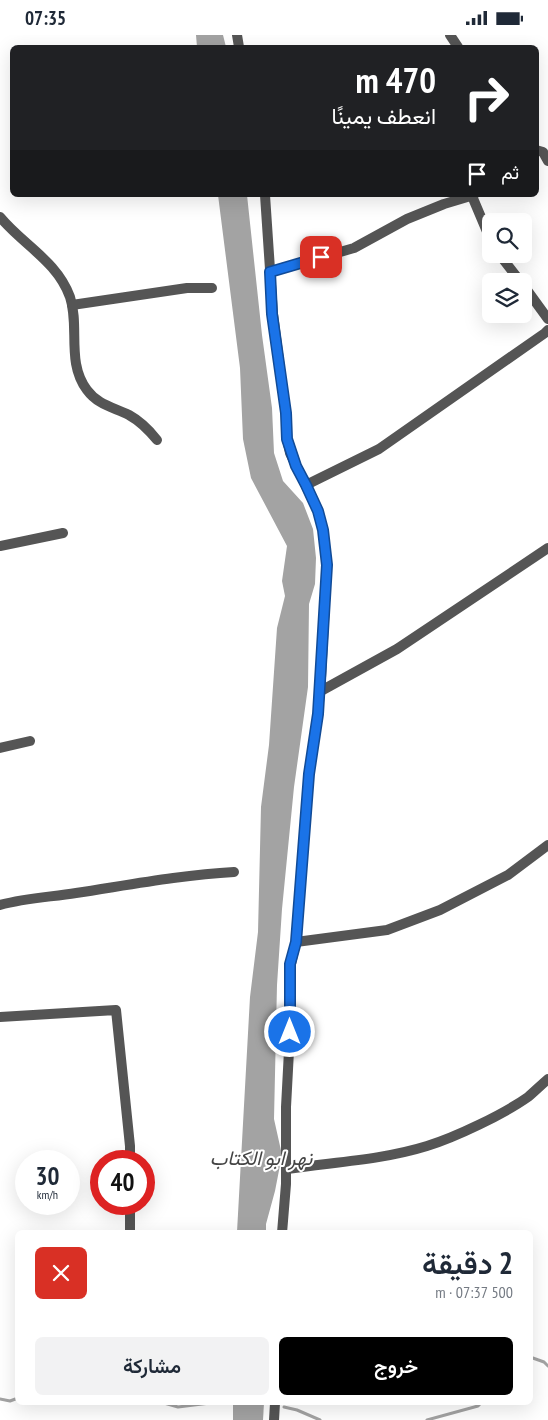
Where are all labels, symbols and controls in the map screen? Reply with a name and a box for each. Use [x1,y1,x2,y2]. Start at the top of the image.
text: 07:35 [25,6,66,30]
text: 470 m [355,57,436,103]
icon: right [454,65,519,130]
text: انعطف يمينًا [331,102,436,130]
icon: arrive [463,160,491,188]
text: ثم [501,160,519,184]
map controls [482,213,532,323]
button: search [482,213,532,263]
pin [300,236,342,278]
icon: arrive [307,243,335,271]
button: layers [482,273,532,323]
position arrow [263,1005,315,1057]
water label: نهر ابو الكتاب [210,1145,313,1171]
speed limit sign: 40 [90,1150,155,1215]
text: 30 [36,1160,59,1192]
text: km/h [37,1187,58,1202]
text: 2 دقيقة [422,1243,513,1282]
button: close [35,1247,87,1299]
text: 500 m · 07:37 [435,1282,513,1302]
button: مشاركة [35,1337,269,1395]
button: خروج [279,1337,513,1395]

